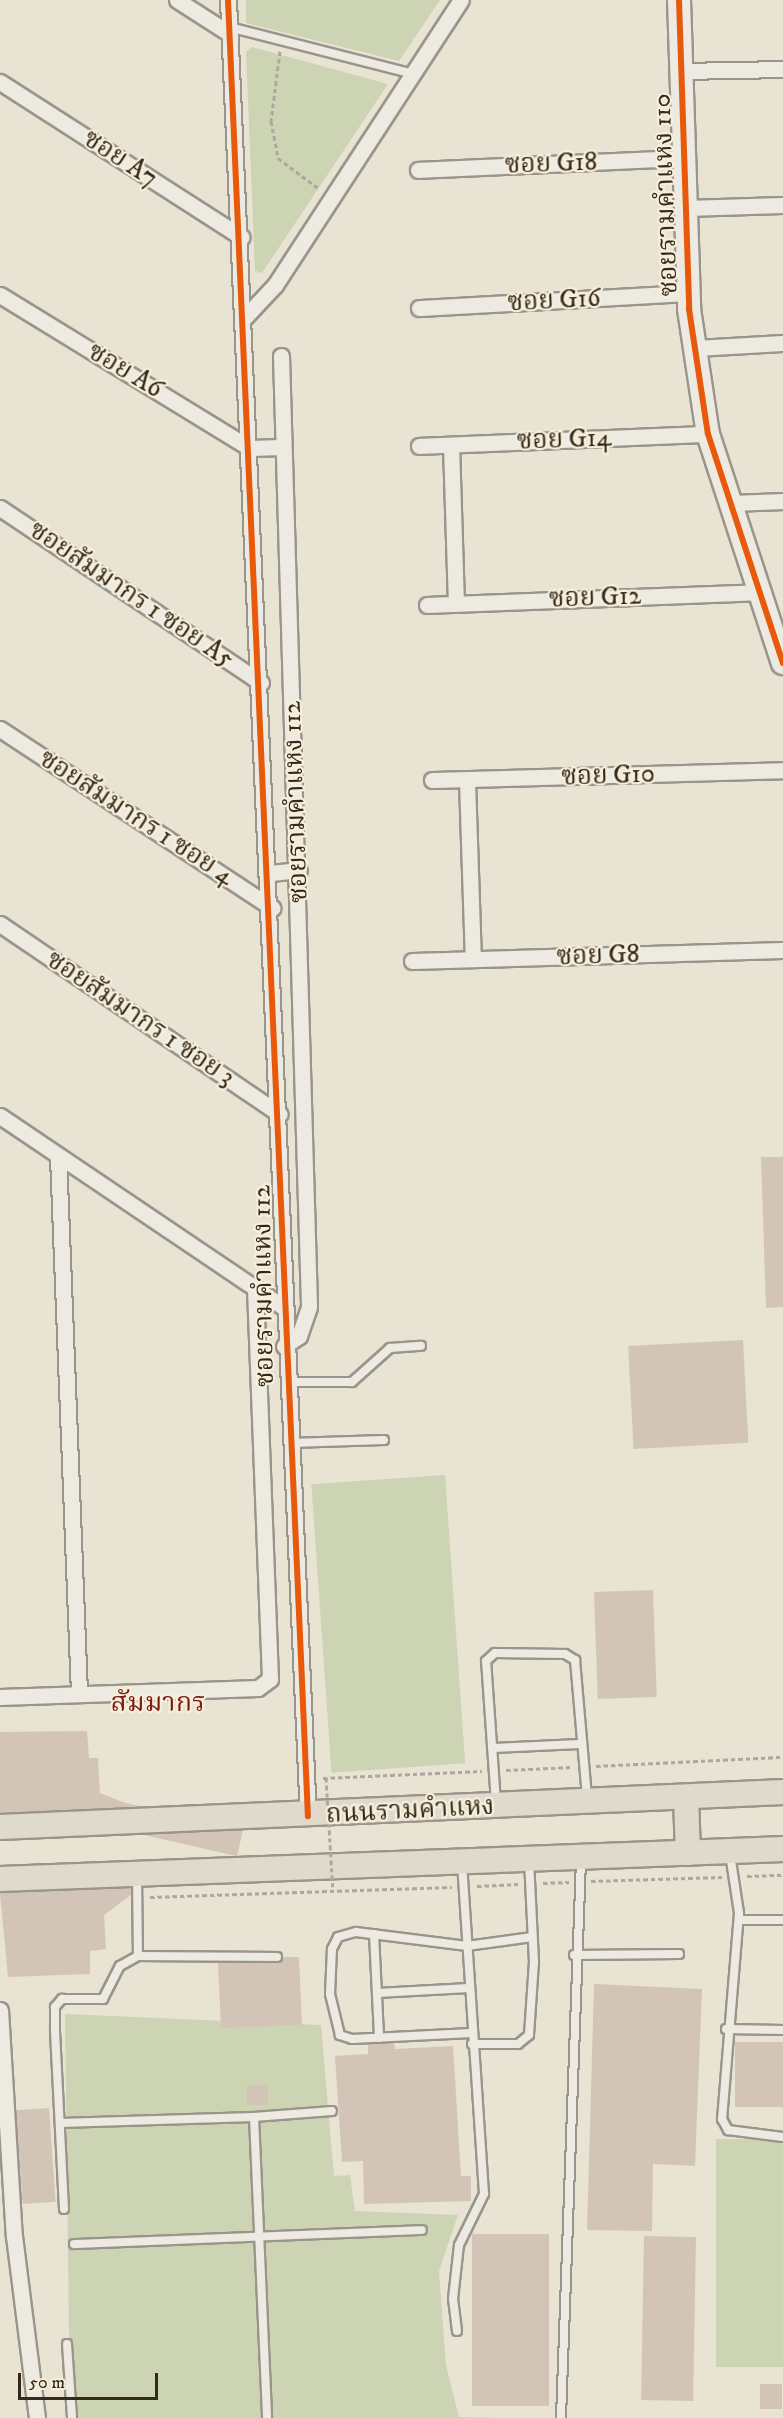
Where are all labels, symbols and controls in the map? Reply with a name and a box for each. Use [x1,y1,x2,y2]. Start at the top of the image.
street label: ซอยรามคำแหง 110 [647,93,685,297]
street label: ซอย A7 [77,124,163,194]
street label: ซอย G18 [504,147,598,181]
street label: ซอย G16 [507,283,601,319]
street label: ซอย A6 [82,336,168,406]
street label: ซอย G14 [516,423,612,457]
street label: ซอยสัมมากร 1 ซอย A5 [23,515,239,675]
street label: ซอย G12 [548,581,642,615]
street label: ซอยรามคำแหง 112 [277,700,315,904]
street label: ซอยสัมมากร 1 ซอย 4 [33,743,239,893]
street label: ซอย G10 [561,759,655,793]
street label: ซอย G8 [556,939,640,973]
street label: ซอยสัมมากร 1 ซอย 3 [40,944,240,1094]
street label: ซอยรามคำแหง 112 [247,1185,281,1387]
district label: สัมมากร [110,1688,206,1720]
street label: ถนนรามคำแหง [325,1791,495,1831]
scale bar [21,2361,160,2399]
text: 50 m [29,2372,65,2394]

